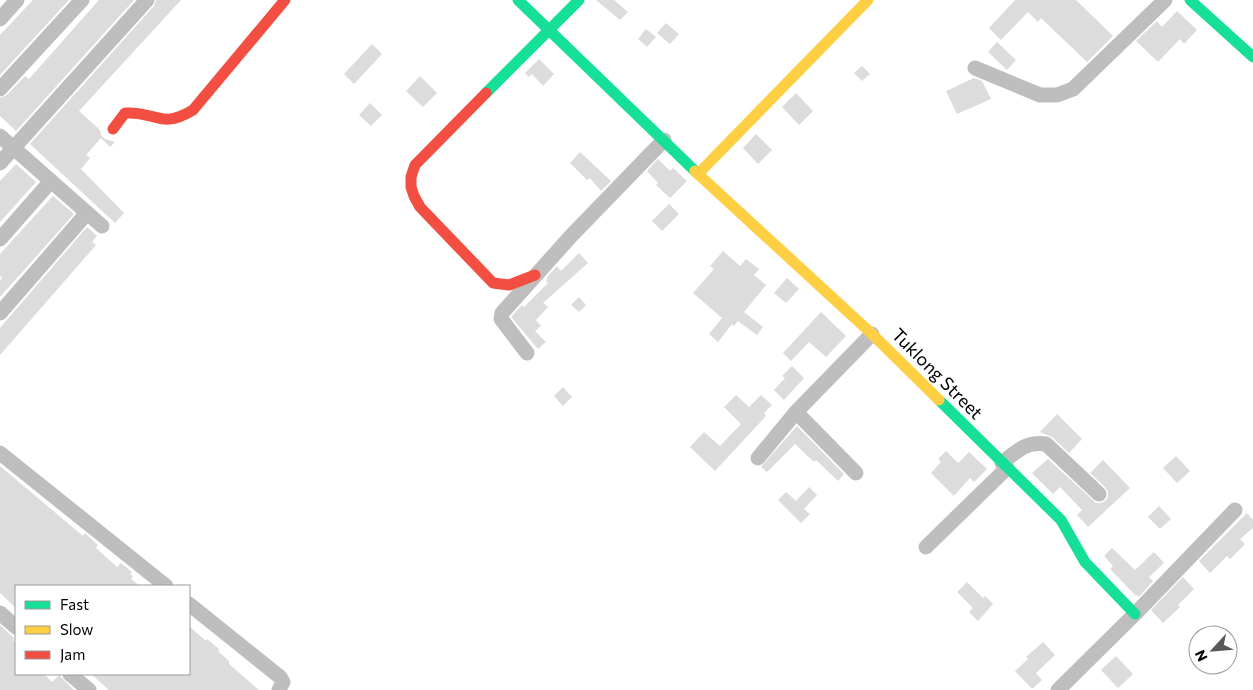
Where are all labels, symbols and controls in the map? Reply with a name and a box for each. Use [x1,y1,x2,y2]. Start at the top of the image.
street label: Tuklong Street [888,323,988,423]
legend [15,585,190,675]
text: Fast [60,595,89,613]
text: Slow [60,620,93,638]
north arrow [1188,625,1238,675]
text: Jam [60,645,85,663]
text: N [1191,647,1211,664]

